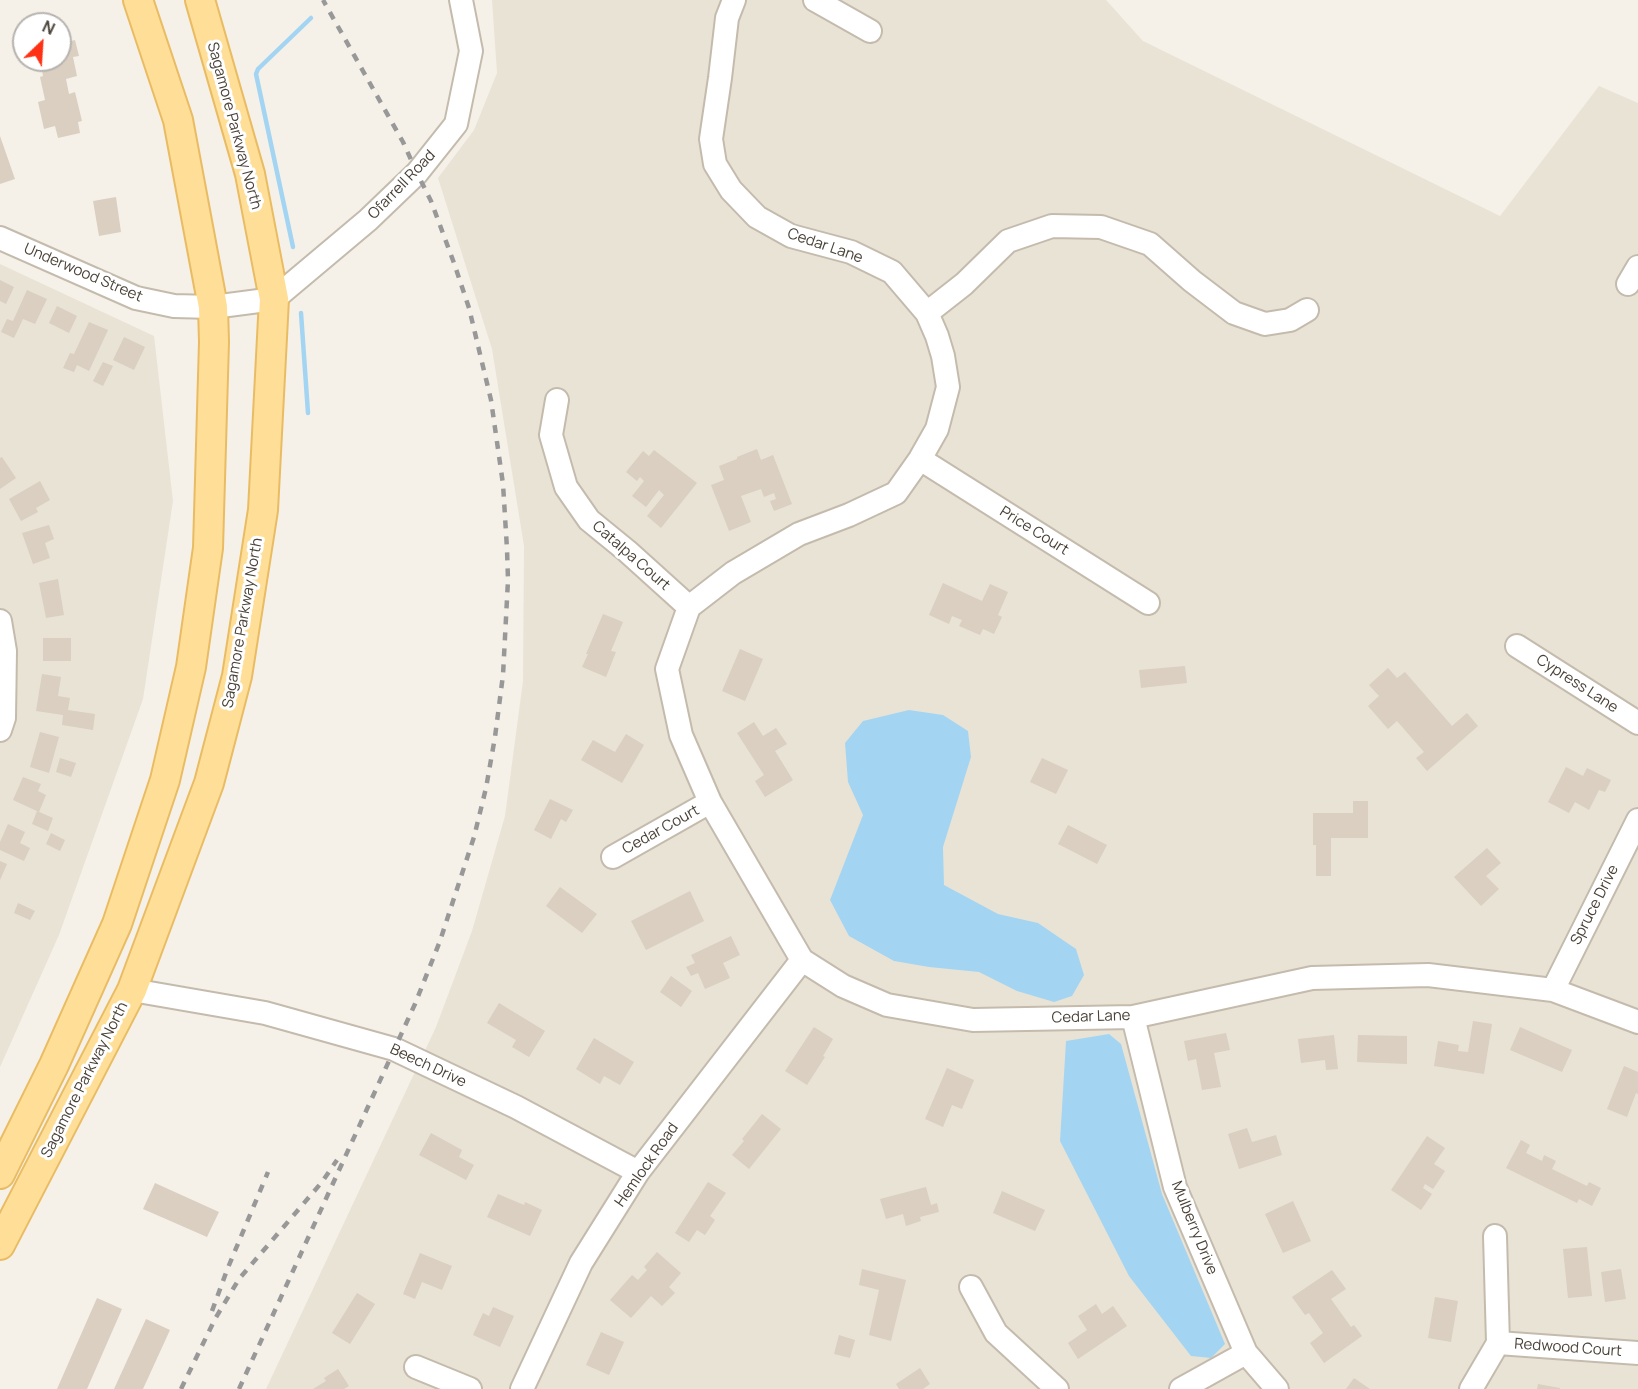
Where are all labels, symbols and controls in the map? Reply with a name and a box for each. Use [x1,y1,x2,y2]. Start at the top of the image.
north arrow [12,12,72,72]
text: N [39,15,59,40]
street label: Sagamore Parkway North [203,40,265,212]
street label: Ofarrell Road [365,147,439,223]
street label: Cedar Lane [785,225,865,267]
street label: Underwood Street [21,240,145,306]
street label: Price Court [996,503,1072,559]
street label: Catalpa Court [588,517,674,595]
street label: Sagamore Parkway North [219,536,267,710]
street label: Cypress Lane [1533,651,1621,717]
street label: Cedar Court [619,802,703,858]
street label: Spruce Drive [1567,862,1623,948]
street label: Sagamore Parkway North [38,999,132,1161]
street label: Cedar Lane [1051,1007,1131,1027]
street label: Beech Drive [387,1041,469,1091]
street label: Hemlock Road [611,1120,683,1210]
street label: Mulberry Drive [1167,1179,1221,1277]
street label: Redwood Court [1514,1335,1622,1361]

